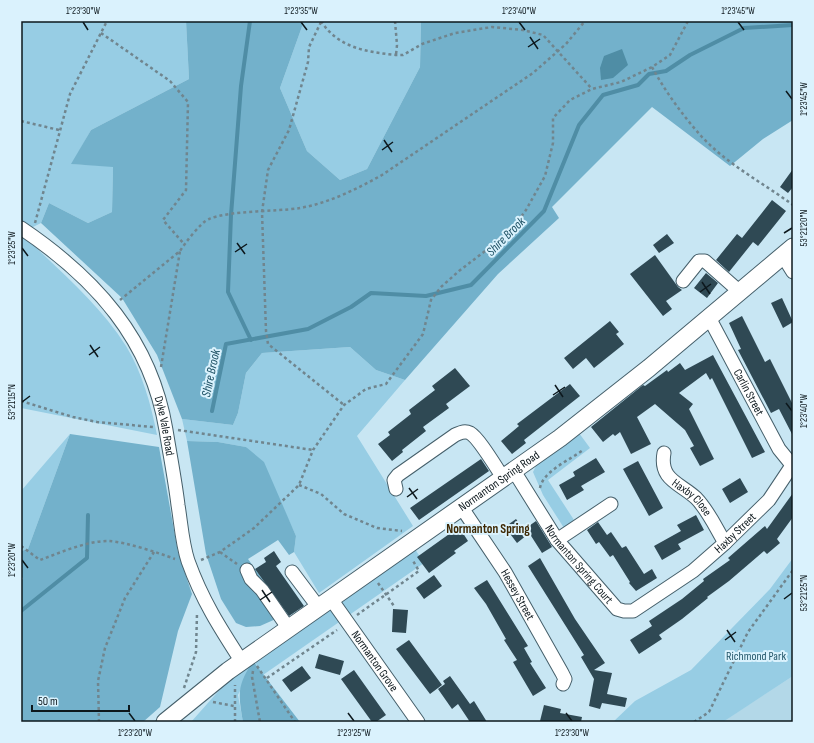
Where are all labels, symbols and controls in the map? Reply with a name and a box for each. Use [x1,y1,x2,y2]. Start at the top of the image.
text: 1°23'30"W [66,5,100,17]
text: 1°23'35"W [284,5,318,17]
text: 1°23'40"W [502,5,536,17]
text: 1°23'45"W [721,5,755,17]
text: 1°23'45"W [798,82,810,116]
text: 53°21'20"N [798,210,810,246]
water label: Shire Brook [483,213,529,259]
text: 1°23'25"W [6,231,18,265]
water label: Shire Brook [198,347,224,399]
street label: Carlin Street [730,367,767,419]
text: 53°21'15"N [6,384,18,420]
text: 1°23'40"W [798,394,810,428]
street label: Dyke Vale Road [151,395,177,457]
street label: Normanton Spring Road [456,448,543,515]
street label: Haxby Close [669,476,715,519]
street label: Haxby Street [712,510,760,557]
district label: Normanton Spring [446,521,530,537]
street label: Normanton Spring Court [541,522,616,607]
text: 1°23'20"W [6,543,18,577]
street label: Hessey Street [497,567,538,623]
text: 53°21'25"N [798,575,810,611]
street label: Normanton Grove [348,628,401,695]
park label: Richmond Park [726,649,786,664]
scale bar [32,687,129,713]
text: 50 m [38,694,58,709]
text: 1°23'20"W [118,727,152,739]
text: 1°23'25"W [337,727,371,739]
text: 1°23'30"W [555,727,589,739]

